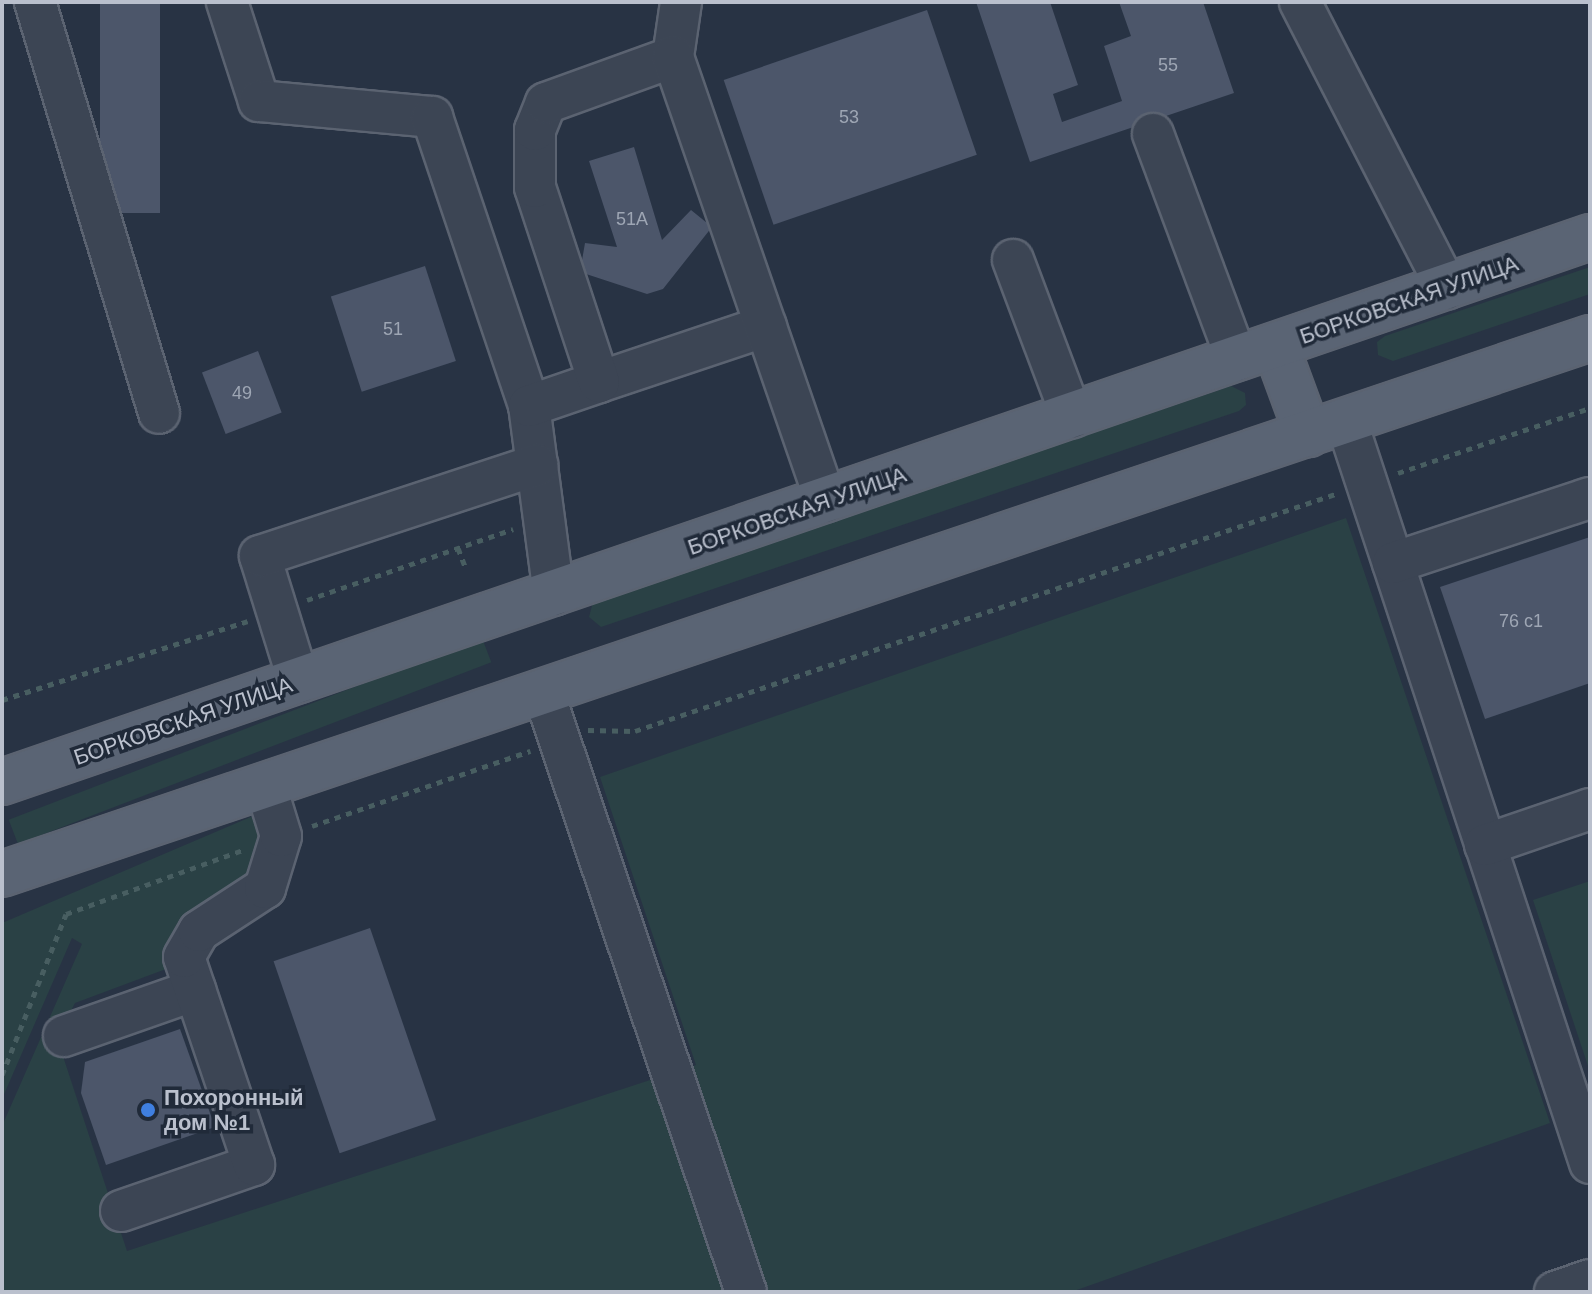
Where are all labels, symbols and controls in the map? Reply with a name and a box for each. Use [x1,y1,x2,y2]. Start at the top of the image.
house number: 55 [1158,54,1178,76]
house number: 53 [839,106,859,128]
house number: 51А [616,208,648,230]
street label: БОРКОВСКАЯ УЛИЦА [1296,250,1522,350]
house number: 51 [383,318,403,340]
house number: 49 [232,382,252,404]
street label: БОРКОВСКАЯ УЛИЦА [684,461,910,561]
house number: 76 с1 [1499,610,1543,632]
street label: БОРКОВСКАЯ УЛИЦА [70,671,296,771]
place label: Похоронный дом №1 [164,1084,304,1136]
marker: Похоронный дом №1 [139,1101,157,1119]

